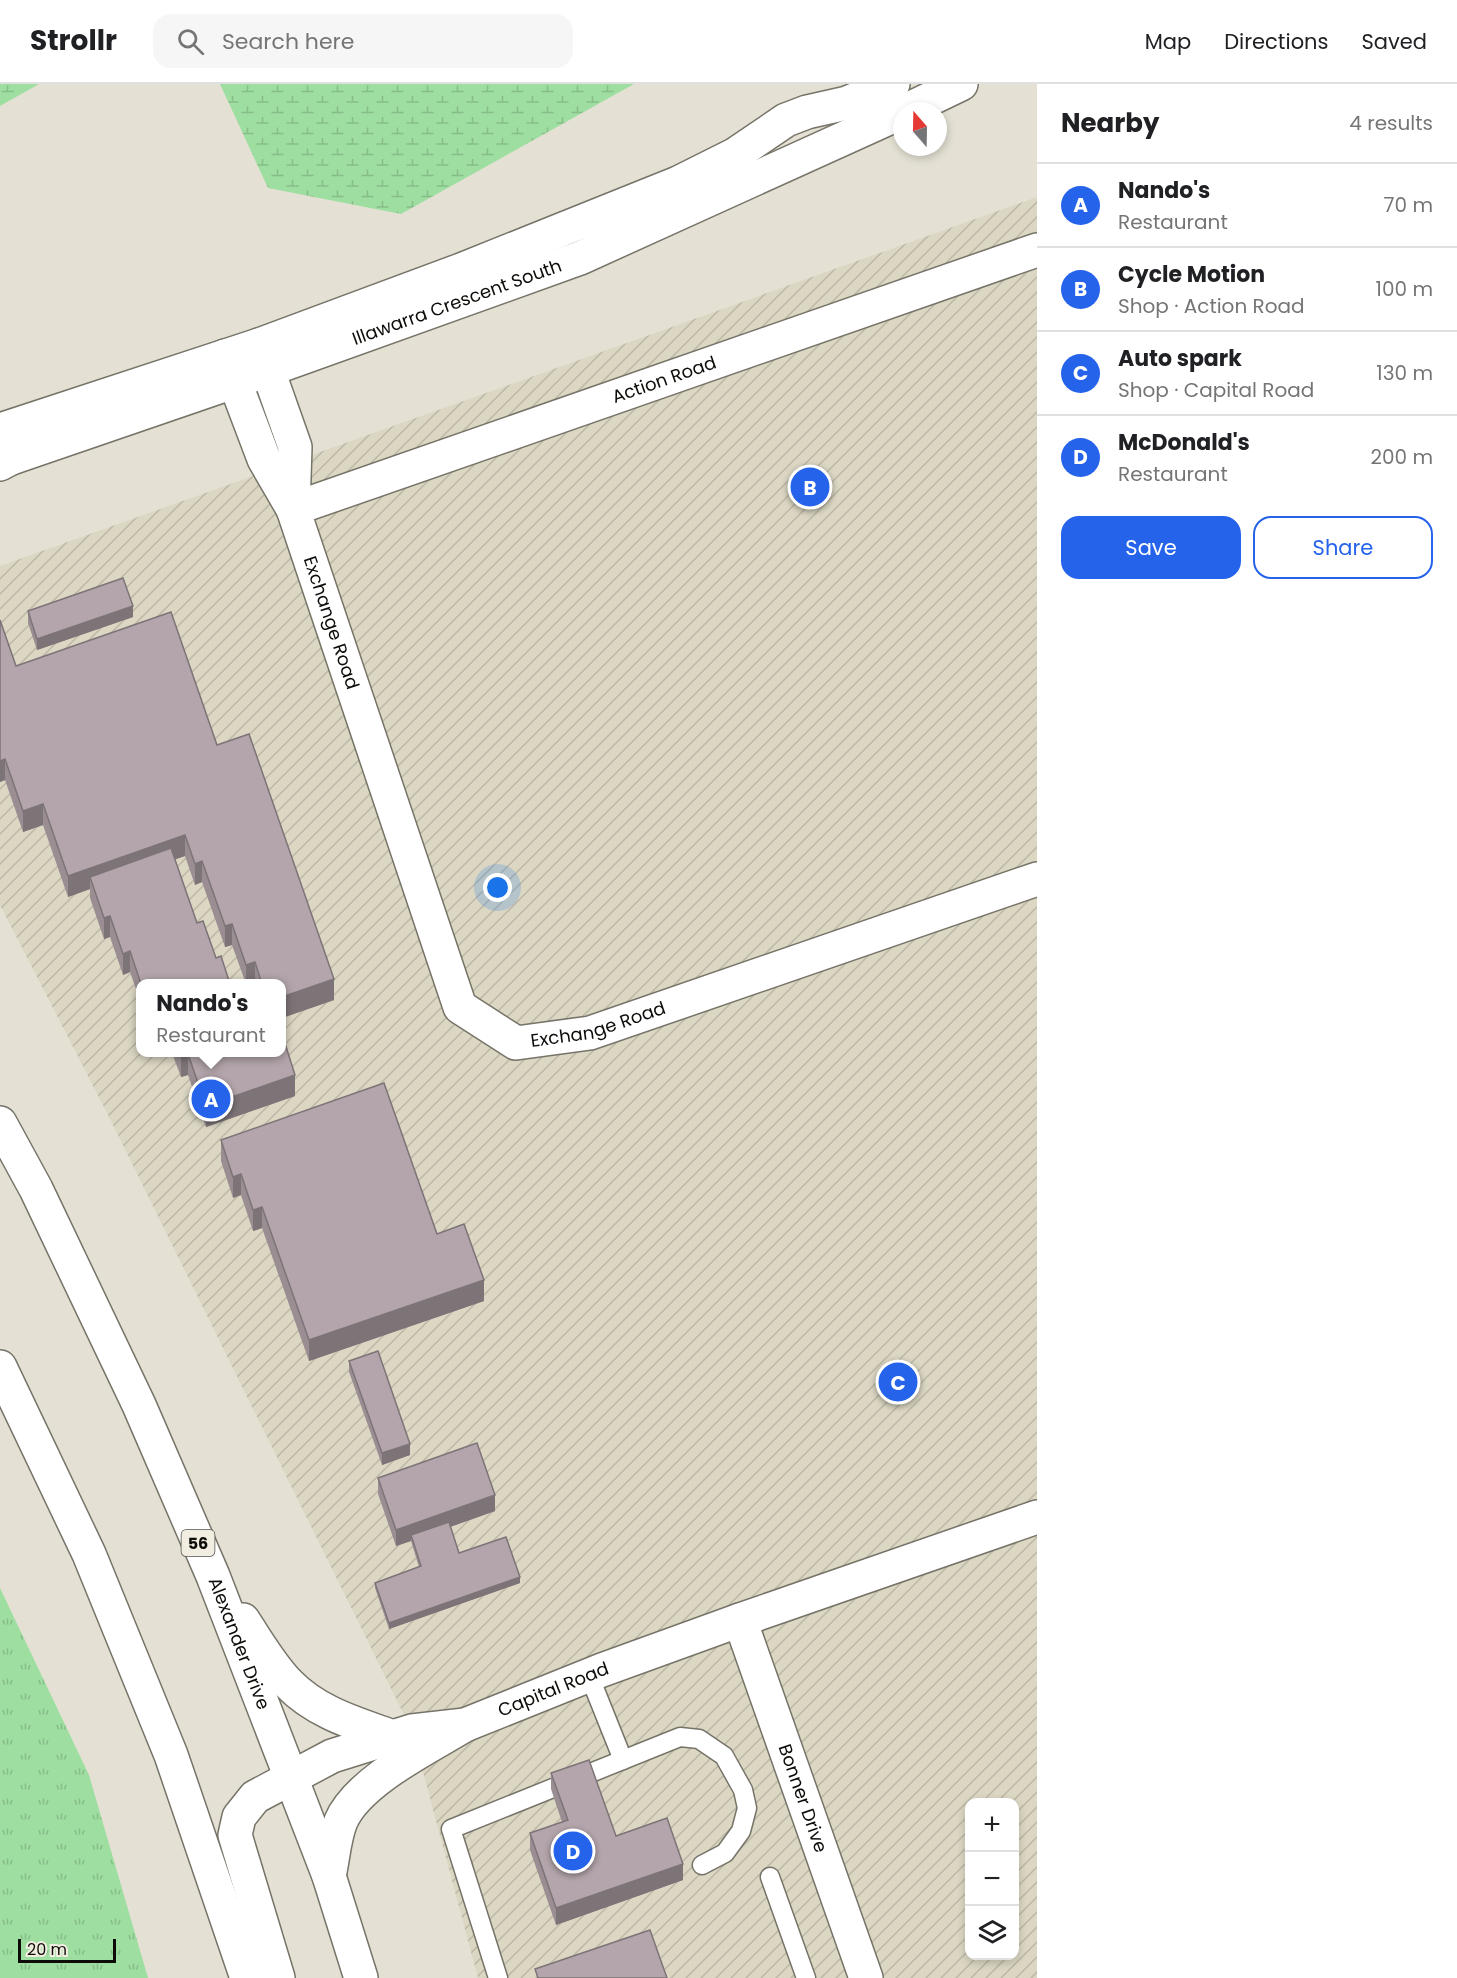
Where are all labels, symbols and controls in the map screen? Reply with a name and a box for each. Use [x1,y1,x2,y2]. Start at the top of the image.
search box [153,14,573,68]
text: Strollr [30,21,117,60]
icon: search [174,25,207,58]
text: Search here [222,26,354,57]
text: Map [1145,27,1191,56]
text: Directions [1224,27,1328,56]
text: Saved [1361,27,1427,56]
north arrow [893,102,947,156]
text: Nearby [1061,105,1159,141]
text: 4 results [1349,109,1433,137]
text: Nando's [1118,175,1210,206]
text: A [1073,191,1088,219]
text: 70 m [1384,191,1433,219]
text: Restaurant [1118,208,1228,236]
street label: Illawarra Crescent South [349,253,565,351]
text: Cycle Motion [1118,259,1265,290]
text: B [1074,275,1087,303]
text: 100 m [1376,275,1433,303]
text: Shop · Action Road [1118,292,1305,320]
text: Auto spark [1118,343,1242,374]
street label: Action Road [609,350,719,409]
text: C [1073,359,1088,387]
text: 130 m [1376,359,1433,387]
text: Shop · Capital Road [1118,376,1314,404]
text: McDonald's [1118,427,1250,458]
text: D [1073,443,1088,471]
text: 200 m [1370,443,1433,471]
text: Restaurant [1118,460,1228,488]
pin: B [790,464,830,510]
button: Save [1061,516,1241,579]
button: Share [1253,516,1433,579]
street label: Exchange Road [298,553,366,693]
your location [483,873,512,902]
popup [136,979,286,1057]
text: Nando's [156,988,249,1019]
street label: Exchange Road [529,995,669,1053]
text: Restaurant [156,1021,266,1049]
pin: A [192,1076,230,1122]
pin: C [878,1360,918,1404]
road number: 56 [182,1530,214,1556]
street label: Alexander Drive [203,1573,276,1713]
street label: Capital Road [494,1656,612,1723]
street label: Bonner Drive [773,1740,834,1856]
map controls [965,1798,1019,1960]
button: + [965,1798,1019,1852]
pin: D [554,1828,592,1874]
button: − [965,1852,1019,1906]
button: layers [965,1906,1019,1960]
scale bar [18,1936,116,1964]
text: 20 m [27,1938,67,1961]

